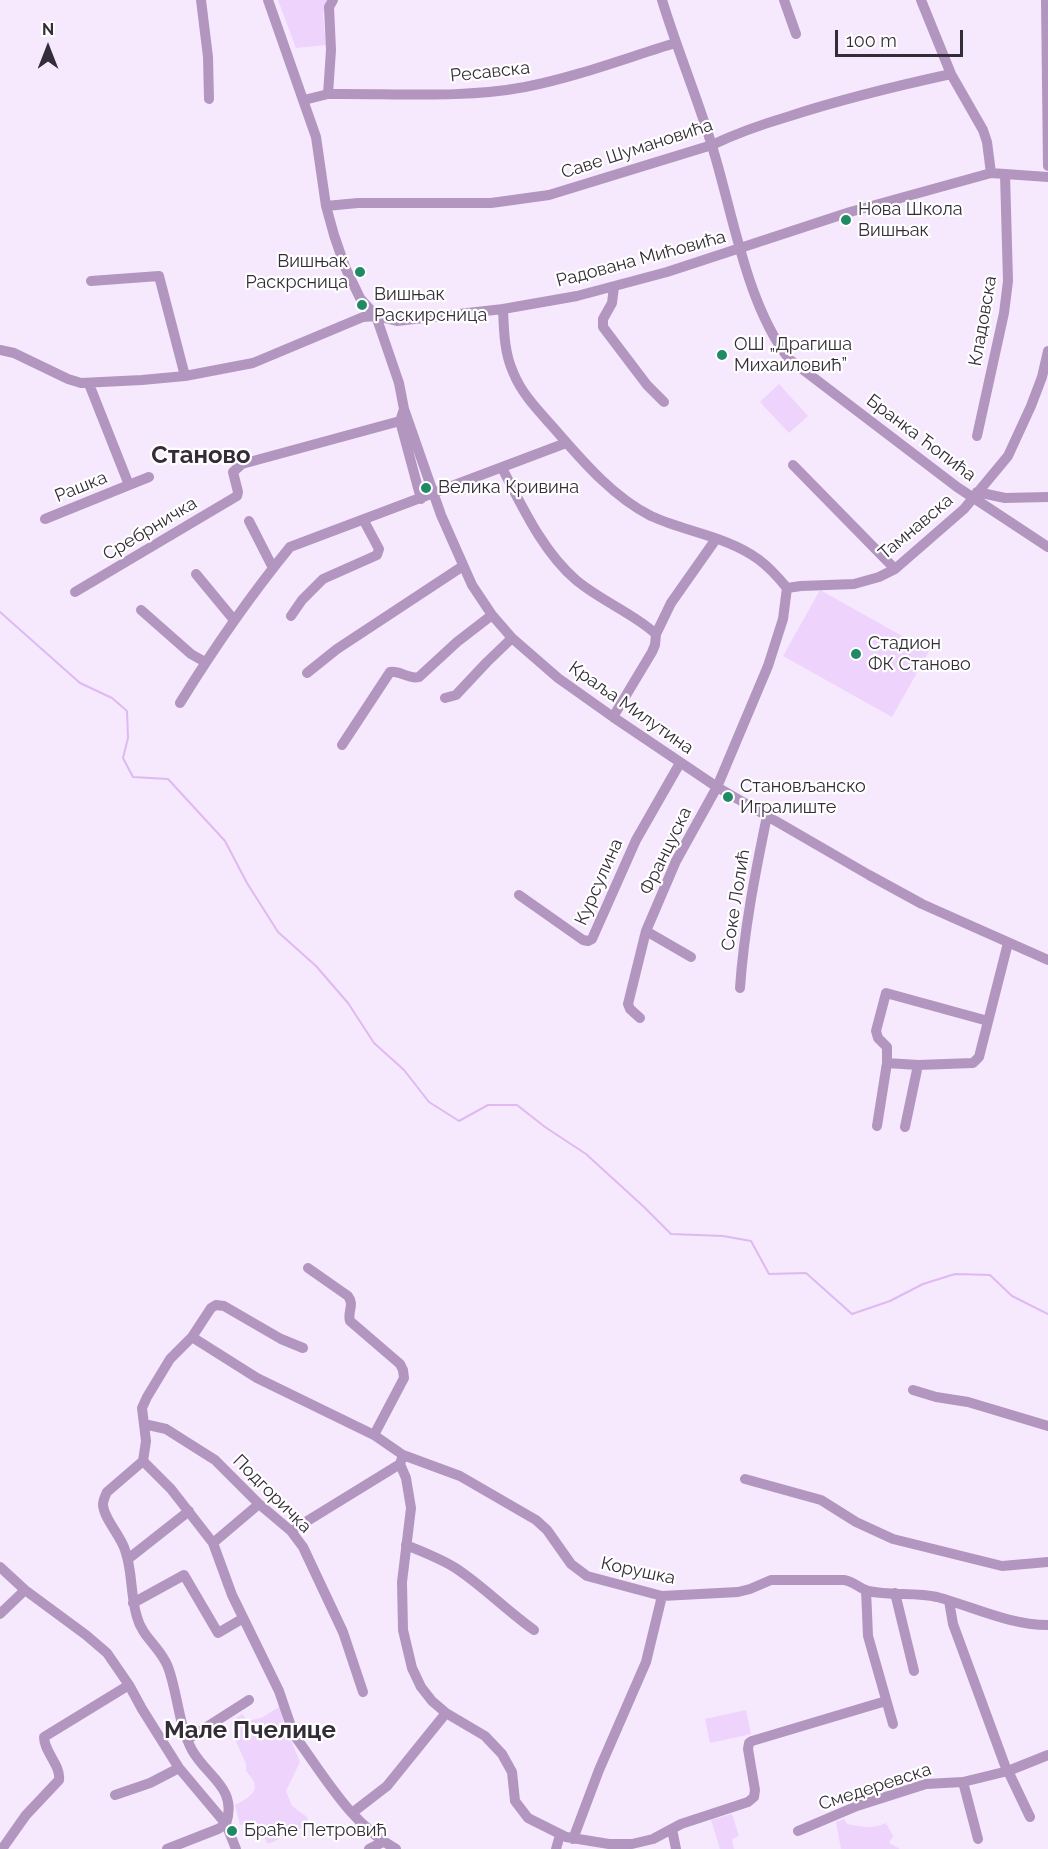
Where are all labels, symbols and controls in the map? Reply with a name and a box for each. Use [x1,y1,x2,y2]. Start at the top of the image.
north arrow [18,18,78,78]
scale bar [838,18,966,56]
text: N [42,20,54,39]
text: 100 m [846,30,897,51]
street label: Ресавска [449,57,531,87]
street label: Саве Шумановића [558,114,716,184]
place label: Нова Школа Вишњак [858,199,963,242]
marker: Нова Школа Вишњак [839,213,853,227]
street label: Радована Мићовића [554,226,728,292]
place label: Вишњак Раскрсница [245,251,348,294]
marker: Вишњак Раскрсница [353,265,367,279]
street label: Кладовска [964,274,1002,368]
place label: Вишњак Раскирсница [374,284,487,326]
marker: Вишњак Раскирсница [355,298,369,312]
place label: ОШ „Драгиша Михаиловић” [734,334,852,376]
marker: ОШ „Драгиша Михаиловић” [715,348,729,362]
street label: Бранка Ћопића [862,390,980,486]
district label: Станово [151,442,251,470]
street label: Рашка [52,467,110,507]
place label: Велика Кривина [438,477,579,499]
marker: Велика Кривина [419,481,433,495]
street label: Тамнавска [874,490,958,564]
street label: Сребрничка [99,493,201,565]
place label: Стадион ФК Станово [868,633,971,676]
marker: Стадион ФК Станово [849,647,863,661]
street label: Краља Милутина [565,657,697,759]
place label: Становљанско Игралиште [740,776,866,818]
marker: Становљанско Игралиште [721,790,735,804]
street label: Француска [636,804,696,898]
street label: Курсулина [570,835,628,929]
street label: Соке Лолић [717,848,755,952]
street label: Подгоричка [228,1450,316,1538]
street label: Корушка [599,1553,677,1589]
district label: Мале Пчелице [164,1717,336,1745]
street label: Смедеревска [816,1759,934,1815]
place label: Браће Петровић [244,1820,387,1842]
marker: Браће Петровић [225,1824,239,1838]

